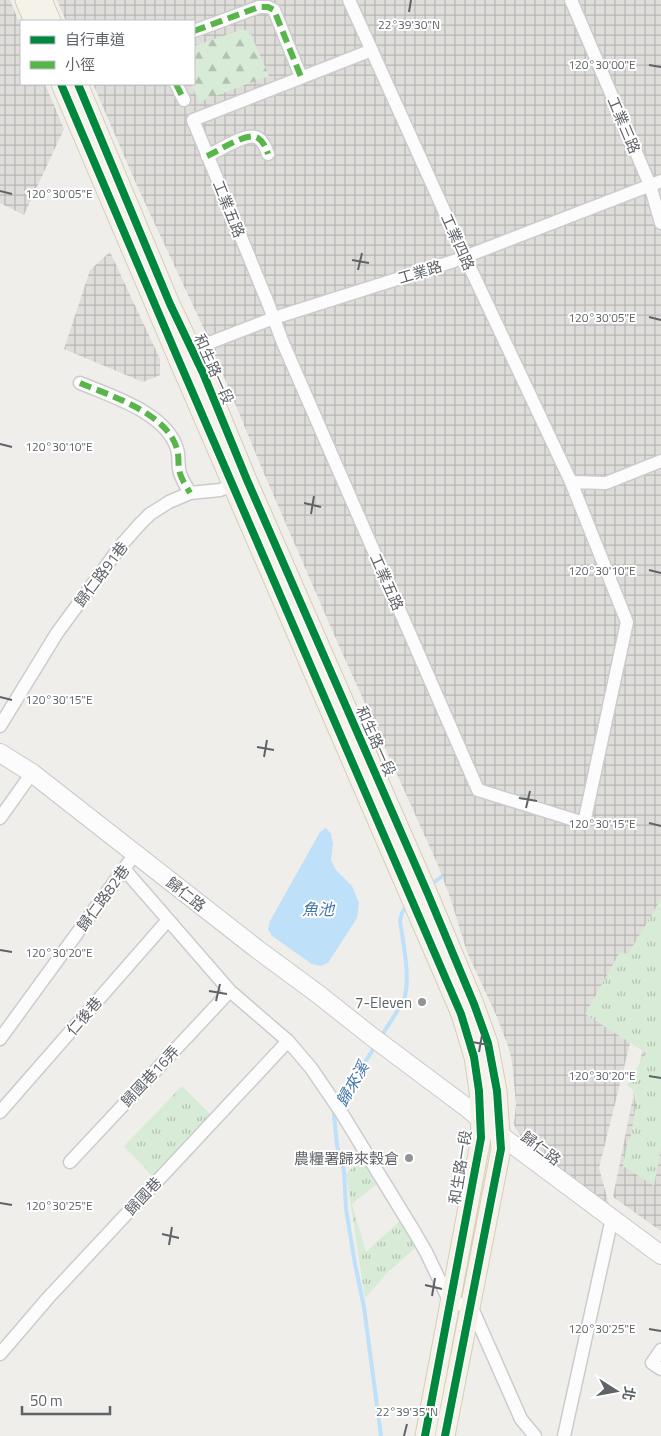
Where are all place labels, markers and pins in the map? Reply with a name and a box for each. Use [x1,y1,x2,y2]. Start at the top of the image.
place label: 7-Eleven [355,991,412,1014]
marker: 7-Eleven [416,996,428,1008]
place label: 農糧署歸來穀倉 [294,1147,399,1170]
marker: 農糧署歸來穀倉 [403,1152,415,1164]

